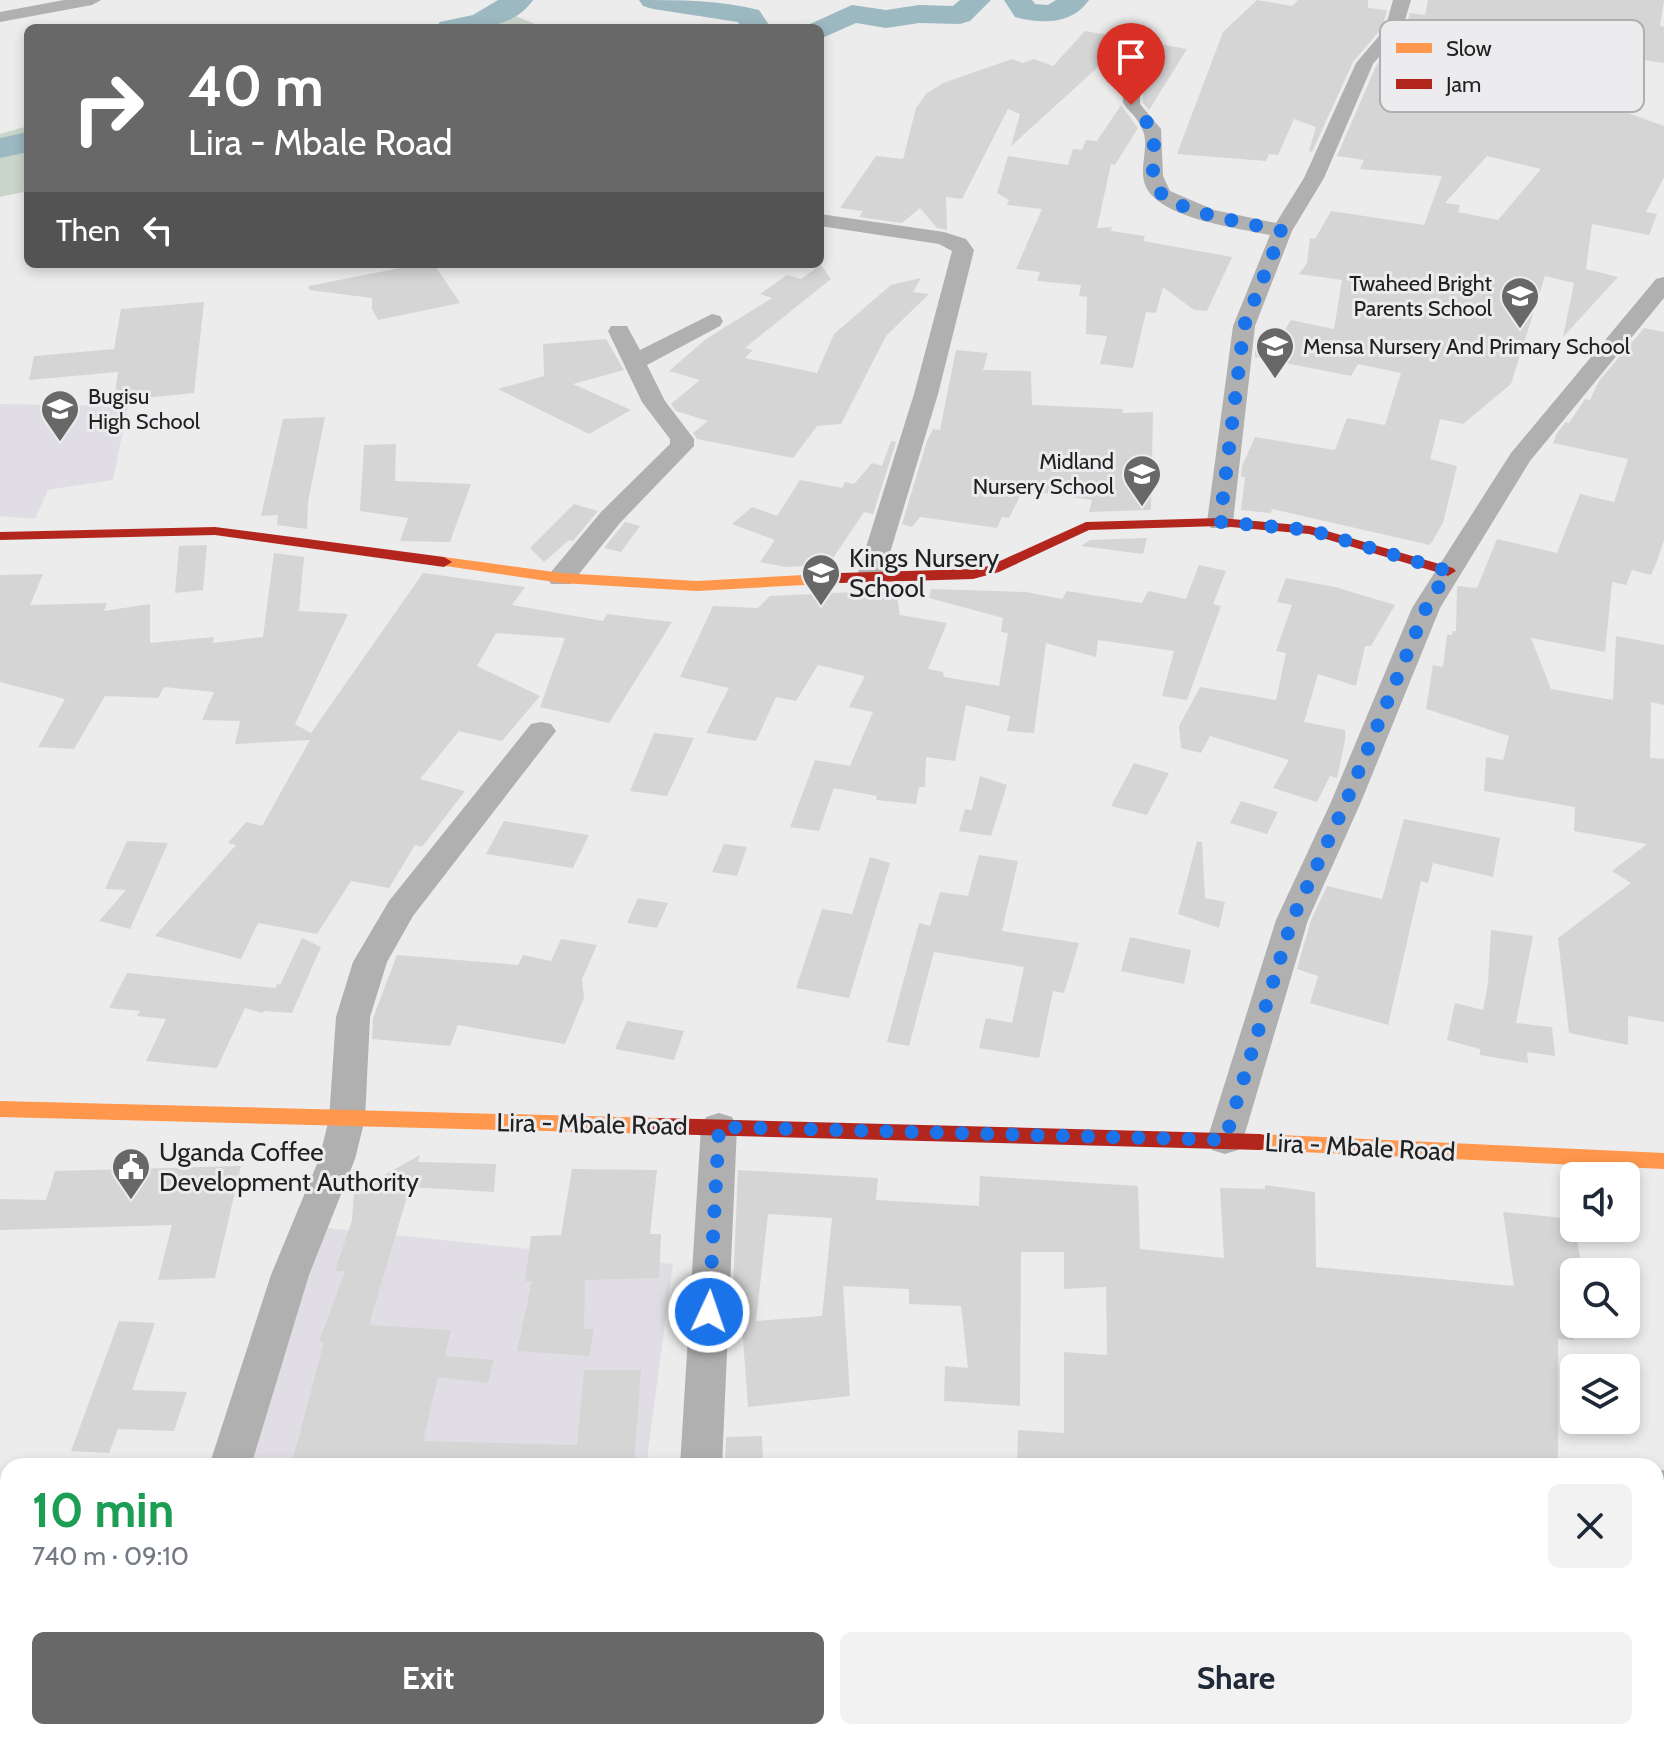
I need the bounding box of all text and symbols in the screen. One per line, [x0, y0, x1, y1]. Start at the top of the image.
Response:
legend [1380, 20, 1644, 112]
pin [1097, 23, 1165, 105]
icon: arrive [1109, 35, 1153, 79]
text: Slow [1446, 35, 1492, 62]
text: 40 m [188, 52, 324, 120]
icon: right [56, 56, 160, 160]
text: Jam [1445, 71, 1481, 98]
text: Lira - Mbale Road [188, 120, 453, 164]
icon: left [136, 208, 180, 252]
text: Then [56, 212, 120, 249]
place label: Twaheed Bright Parents School [1349, 270, 1493, 322]
school or university icon: Twaheed Bright Parents School [1499, 275, 1541, 330]
school or university icon: Mensa Nursery And Primary School [1254, 325, 1296, 380]
place label: Mensa Nursery And Primary School [1303, 333, 1631, 360]
place label: Bugisu High School [88, 383, 201, 435]
school or university icon: Bugisu High School [39, 388, 81, 443]
place label: Midland Nursery School [973, 448, 1115, 500]
school or university icon: Midland Nursery School [1121, 453, 1163, 508]
place label: Kings Nursery School [849, 542, 999, 604]
school or university icon: Kings Nursery School [800, 552, 842, 607]
street label: Lira - Mbale Road [496, 1106, 688, 1142]
street label: Lira - Mbale Road [1264, 1126, 1456, 1168]
place label: Uganda Coffee Development Authority [159, 1136, 419, 1198]
public building icon: Uganda Coffee Development Authority [110, 1146, 152, 1201]
map controls [1560, 1162, 1640, 1434]
button: sound [1560, 1162, 1640, 1242]
button: search [1560, 1258, 1640, 1338]
position arrow [667, 1270, 751, 1354]
button: layers [1560, 1354, 1640, 1434]
text: 10 min [32, 1481, 174, 1539]
button: close [1548, 1484, 1632, 1568]
text: 740 m · 09:10 [32, 1540, 189, 1572]
button: Exit [32, 1632, 824, 1724]
button: Share [840, 1632, 1632, 1724]

